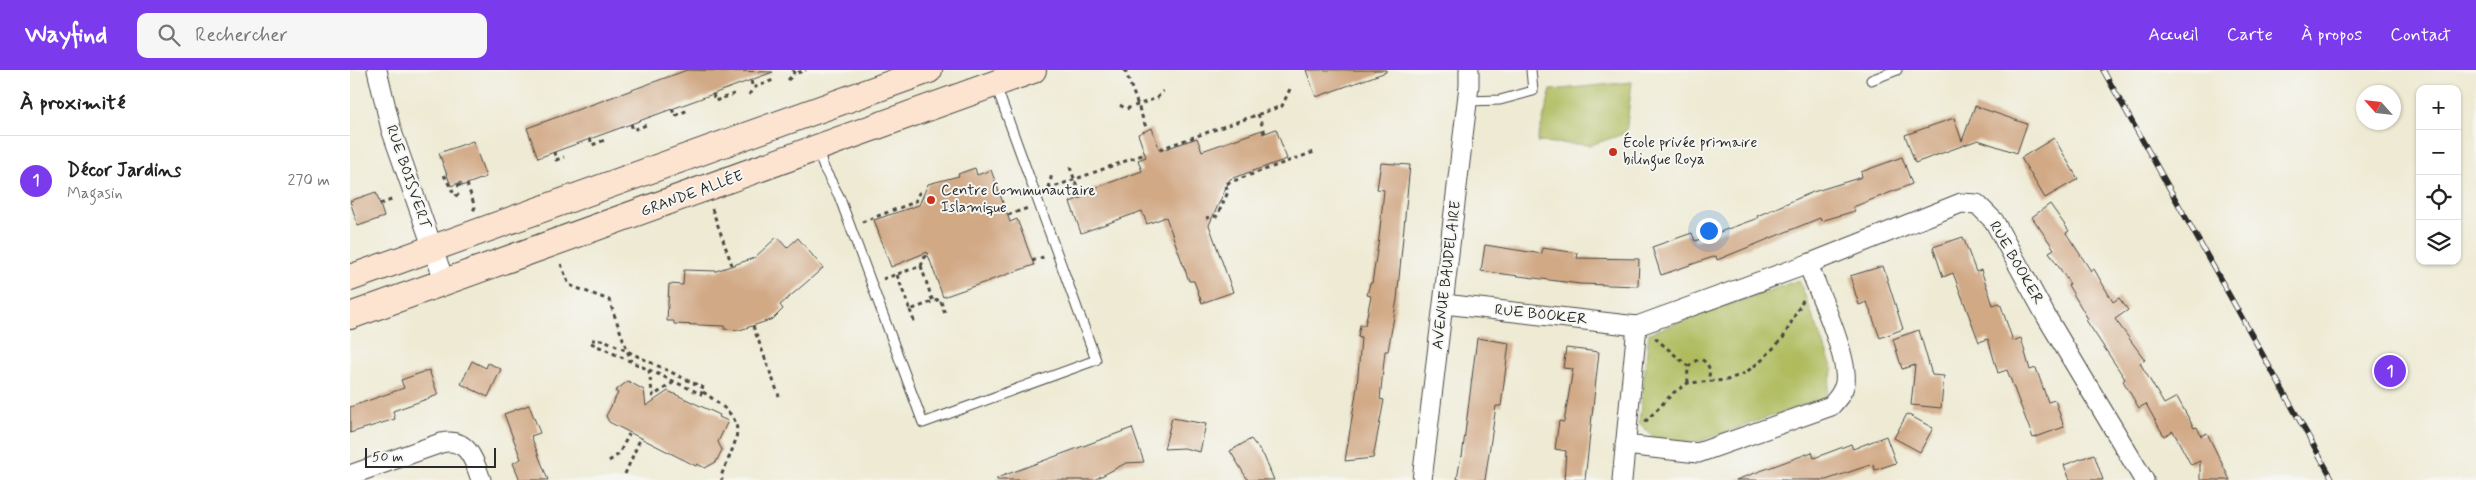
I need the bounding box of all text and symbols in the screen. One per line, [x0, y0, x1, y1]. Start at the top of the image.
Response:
search box [137, 13, 487, 58]
text: Wayfind [25, 20, 107, 51]
icon: search [155, 21, 183, 49]
text: Rechercher [195, 23, 288, 48]
text: Accueil [2148, 23, 2199, 47]
text: Carte [2227, 23, 2273, 47]
text: À propos [2301, 23, 2362, 47]
text: Contact [2390, 23, 2451, 47]
north arrow [2356, 85, 2401, 130]
map controls [2416, 85, 2461, 265]
button: + [2416, 85, 2461, 130]
text: À proximité [20, 89, 126, 117]
street label: RUE BOISVERT [381, 122, 435, 232]
button: − [2416, 130, 2461, 175]
place label: École privée primaire bilingue Roya [1623, 132, 1758, 171]
marker: École privée primaire bilingue Roya [1607, 146, 1619, 158]
text: Décor Jardins [67, 158, 181, 183]
street label: GRANDE ALLÉE [638, 165, 746, 222]
text: 1 [32, 170, 40, 191]
text: 270 m [287, 170, 330, 191]
button: locate [2416, 175, 2461, 220]
place label: Centre Communautaire Islamique [941, 181, 1096, 218]
text: Magasin [67, 183, 123, 204]
marker: Centre Communautaire Islamique [925, 194, 937, 206]
street label: AVENUE BAUDELAIRE [1428, 199, 1466, 350]
your location [1696, 218, 1722, 244]
street label: RUE BOOKER [1984, 218, 2048, 309]
button: layers [2416, 220, 2461, 265]
street label: RUE BOOKER [1494, 300, 1589, 330]
pin: 1 [2374, 352, 2406, 390]
scale bar [365, 445, 496, 468]
text: 50 m [372, 448, 403, 466]

